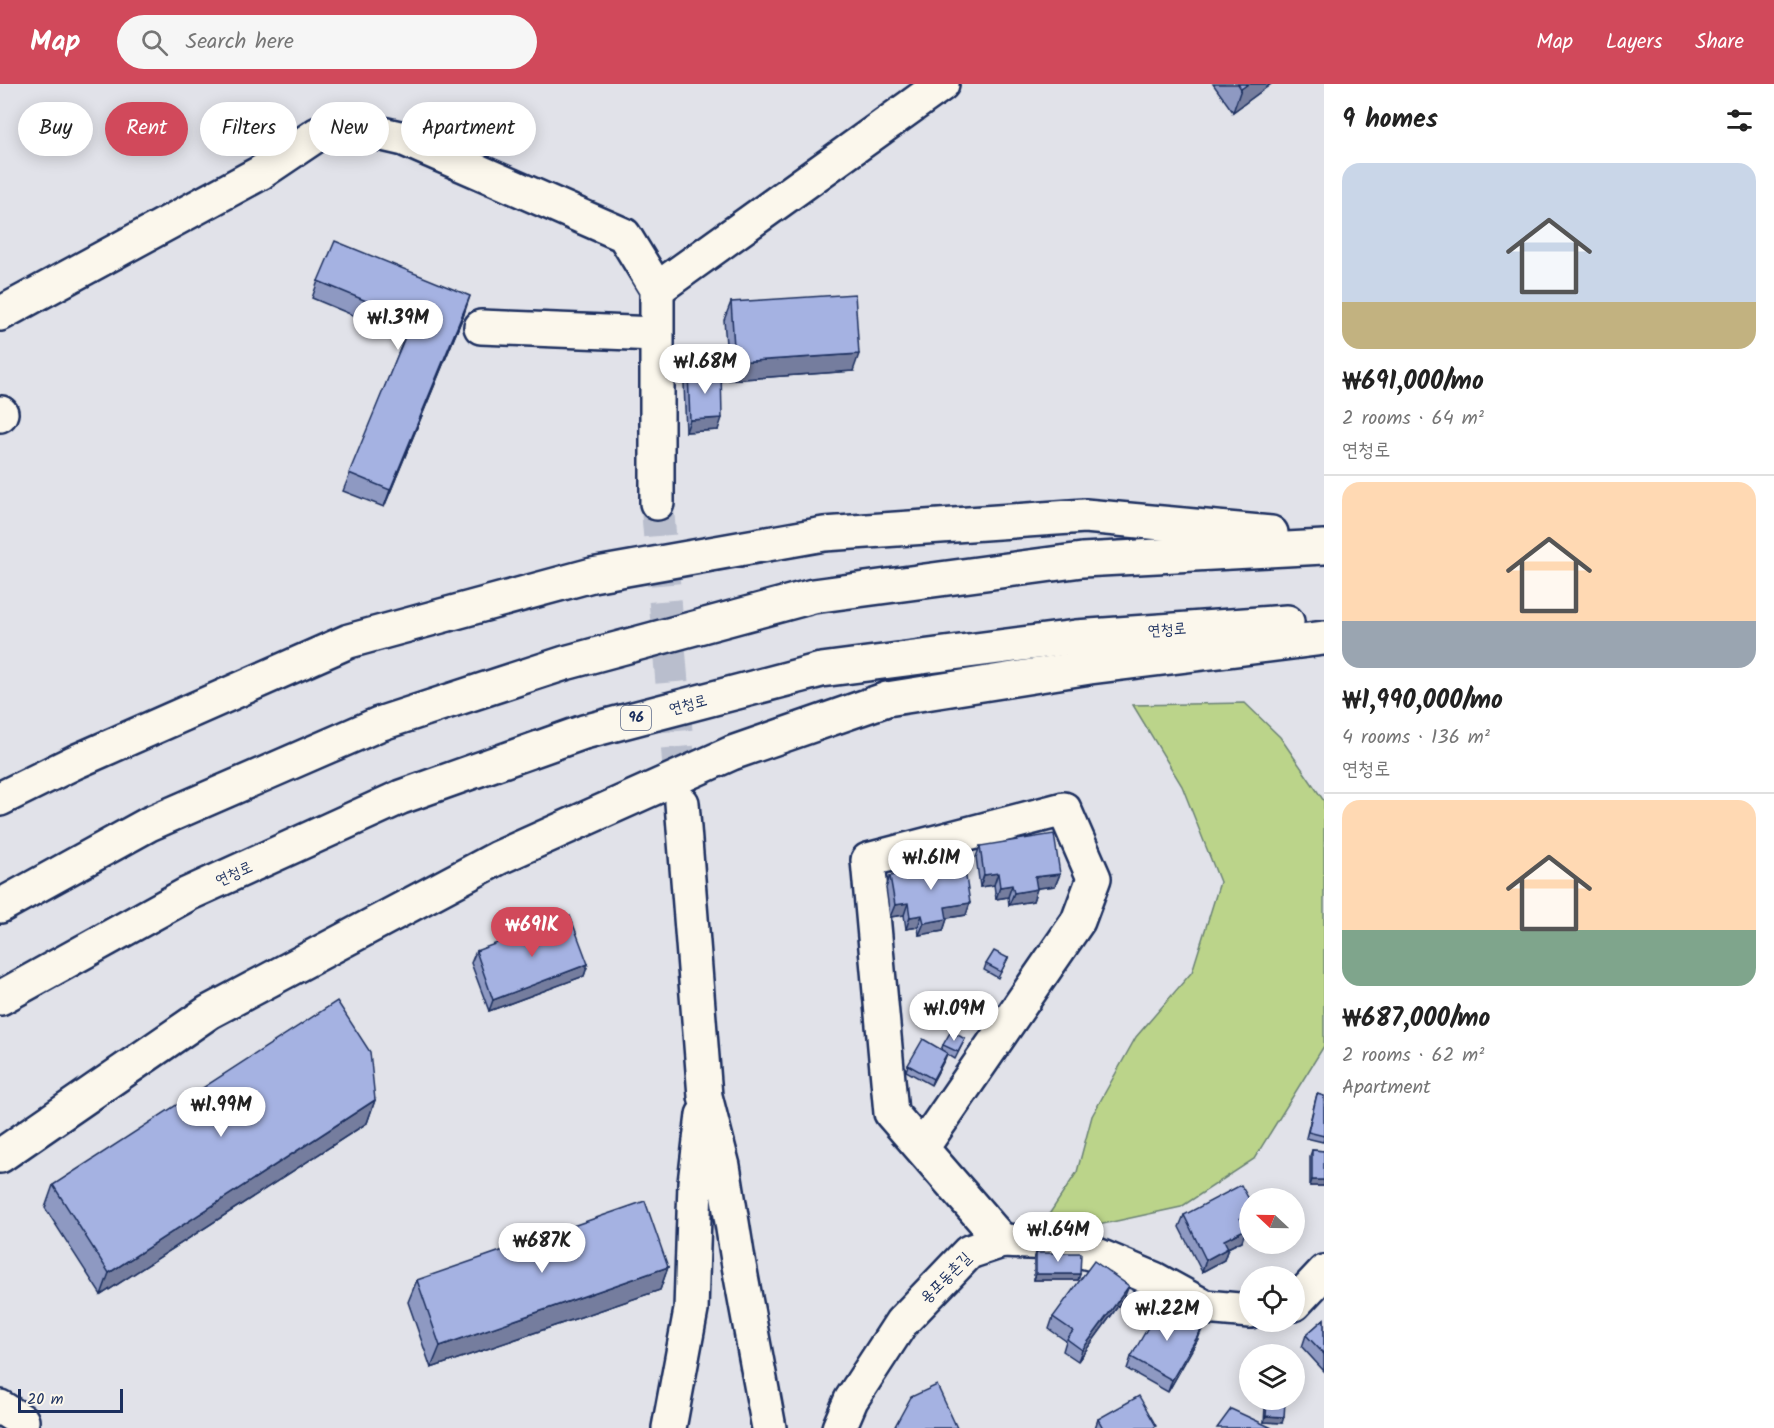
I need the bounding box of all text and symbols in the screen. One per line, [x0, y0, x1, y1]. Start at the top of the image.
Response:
search box [117, 15, 537, 69]
text: Map [30, 20, 81, 65]
text: Search here [186, 25, 294, 60]
icon: search [138, 26, 171, 59]
text: Map [1536, 26, 1573, 59]
text: Layers [1606, 26, 1662, 59]
text: Share [1695, 26, 1744, 59]
text: 9 homes [1342, 99, 1438, 141]
chip: Buy [18, 102, 93, 156]
chip: Rent [105, 102, 188, 156]
chip: Filters [200, 102, 297, 156]
chip: New [309, 102, 389, 156]
chip: Apartment [401, 102, 536, 156]
icon: filters [1723, 104, 1756, 137]
icon: home [1495, 202, 1603, 310]
pin: ₩1.39M [349, 300, 447, 351]
text: ₩1.39M [367, 303, 429, 335]
pin: ₩1.68M [656, 344, 754, 395]
text: ₩1.68M [673, 347, 737, 379]
text: ₩691,000/mo [1342, 361, 1484, 403]
text: 2 rooms · 64 m² [1342, 403, 1484, 435]
text: 연청로 [1342, 435, 1390, 467]
icon: home [1495, 521, 1603, 629]
street label: 연청로 [1147, 616, 1187, 644]
text: ₩1,990,000/mo [1342, 680, 1503, 722]
street label: 연청로 [666, 688, 710, 722]
road number: 96 [621, 706, 651, 730]
text: 4 rooms · 136 m² [1342, 722, 1490, 754]
text: 연청로 [1342, 754, 1390, 786]
icon: home [1495, 839, 1603, 947]
pin: ₩1.61M [882, 840, 980, 891]
text: ₩1.61M [902, 843, 960, 875]
street label: 연청로 [211, 855, 257, 893]
pin: ₩691K [490, 907, 574, 958]
text: ₩691K [505, 910, 559, 942]
pin: ₩1.09M [905, 991, 1003, 1042]
text: ₩1.09M [923, 994, 985, 1026]
text: ₩687,000/mo [1342, 998, 1490, 1040]
text: 2 rooms · 62 m² [1342, 1040, 1484, 1072]
text: Apartment [1342, 1072, 1431, 1104]
pin: ₩1.99M [172, 1087, 270, 1138]
text: ₩1.99M [190, 1090, 252, 1122]
north arrow [1239, 1188, 1305, 1254]
map controls [1239, 1188, 1305, 1410]
pin: ₩1.64M [1009, 1212, 1107, 1263]
text: ₩1.64M [1027, 1215, 1089, 1247]
pin: ₩687K [500, 1223, 584, 1274]
text: ₩687K [512, 1226, 572, 1258]
street label: 용포동촌길 [914, 1246, 978, 1310]
button: locate [1239, 1266, 1305, 1332]
pin: ₩1.22M [1118, 1291, 1216, 1342]
text: ₩1.22M [1135, 1294, 1199, 1326]
button: layers [1239, 1344, 1305, 1410]
scale bar [18, 1386, 123, 1414]
text: 20 m [27, 1387, 63, 1412]

